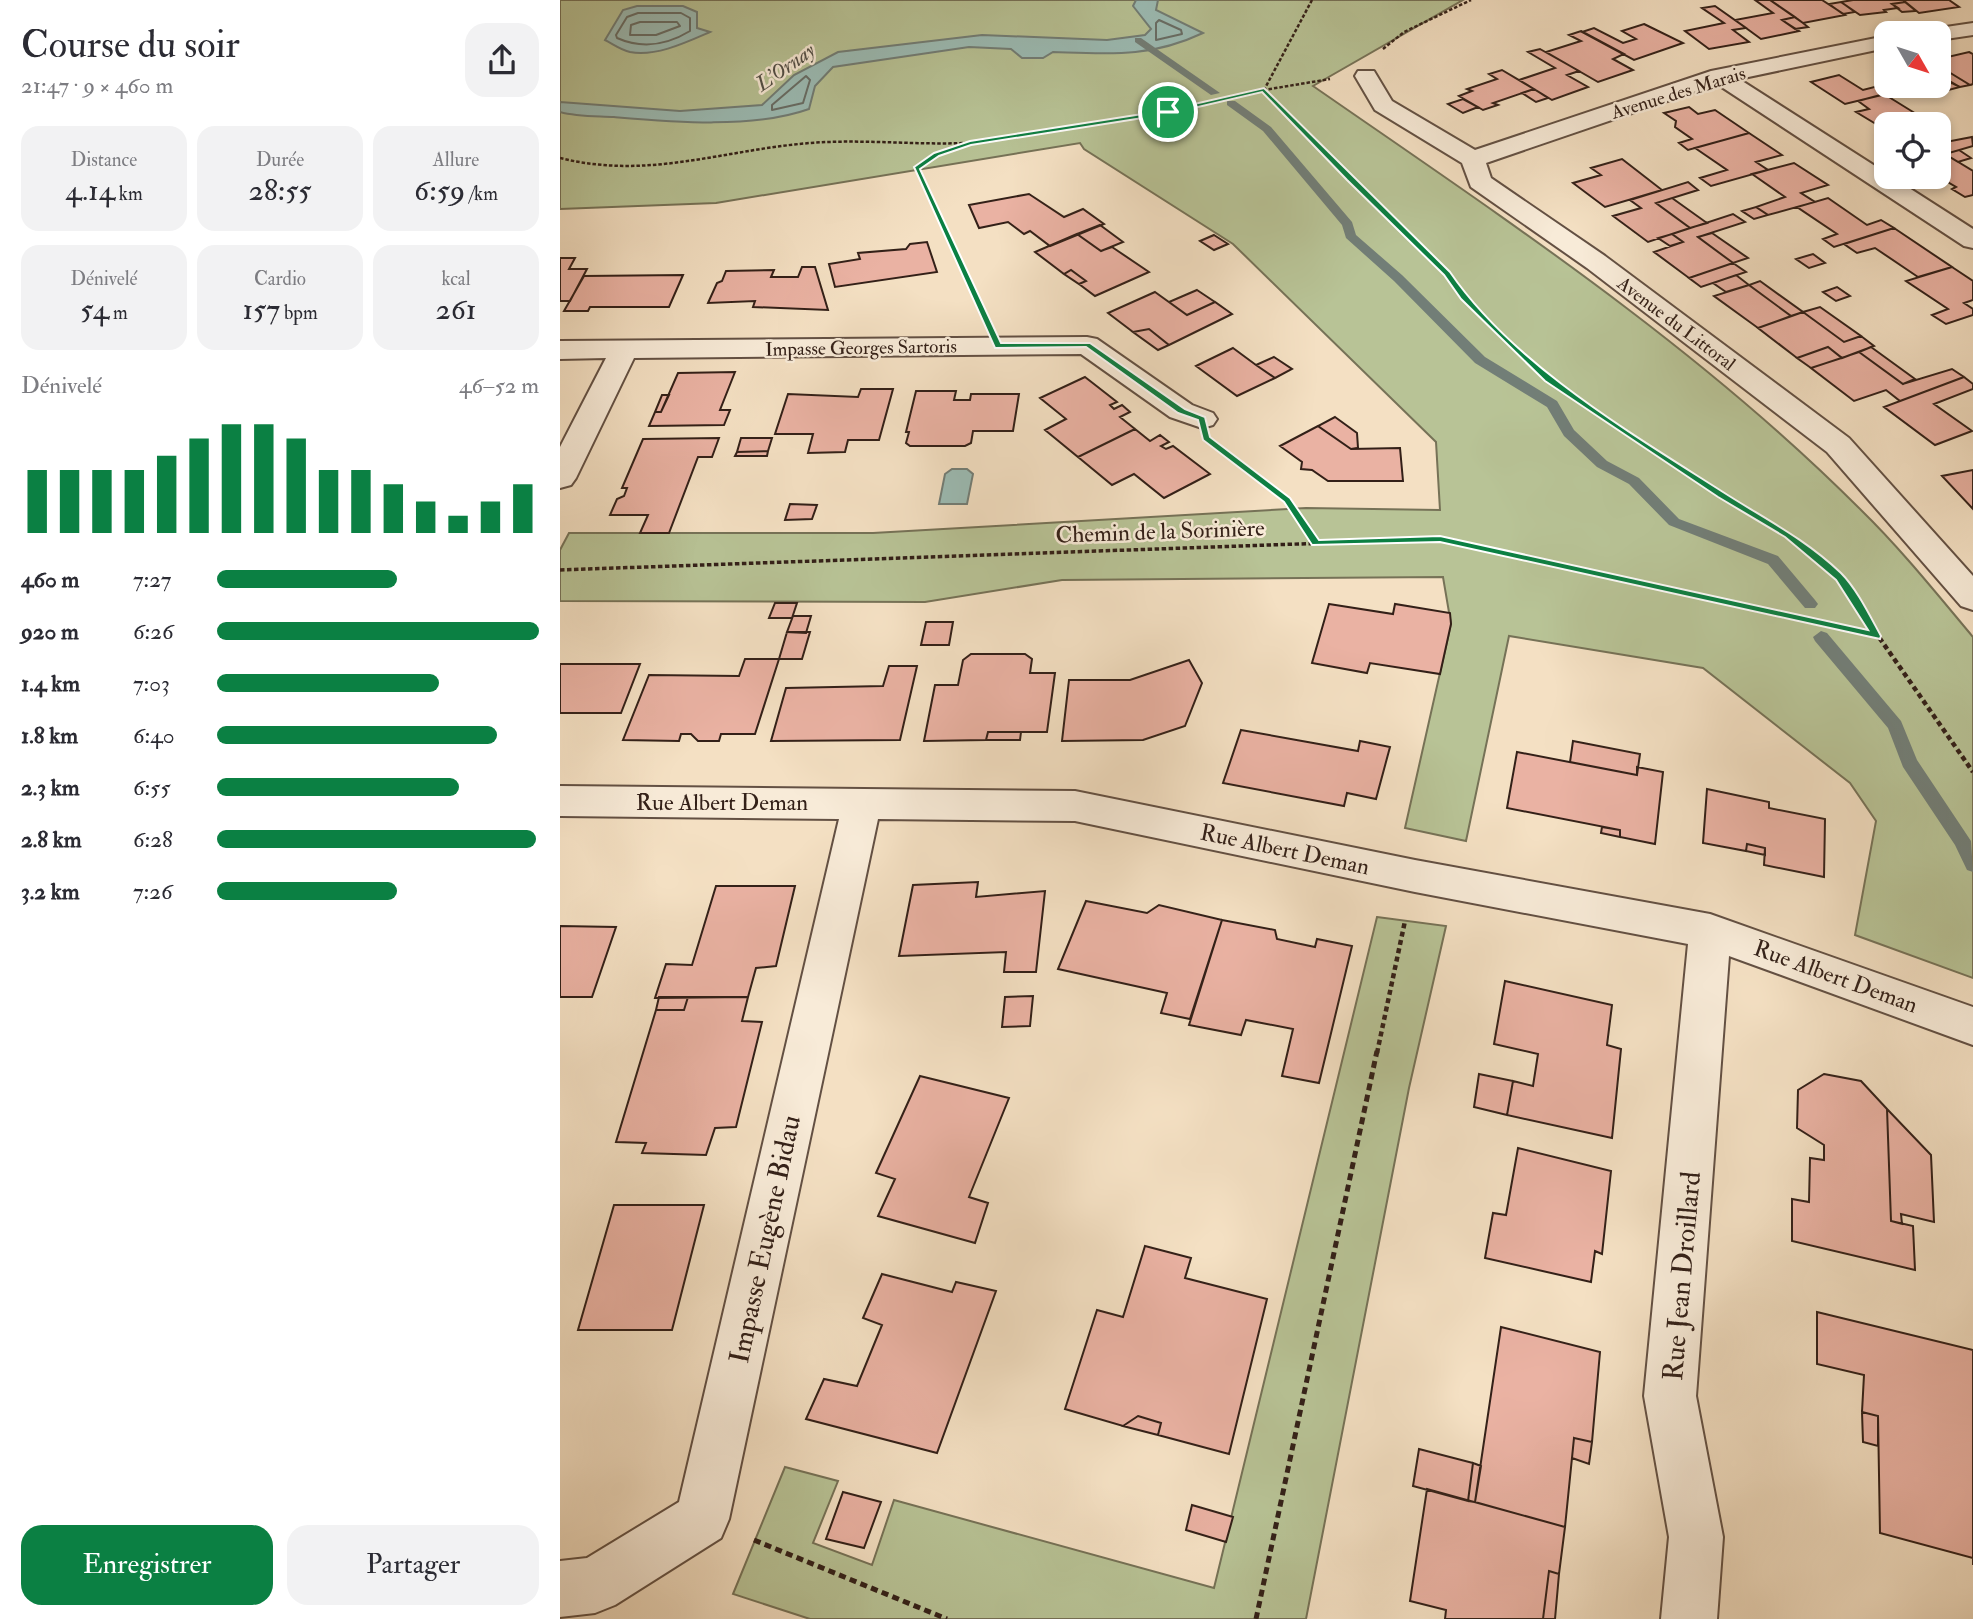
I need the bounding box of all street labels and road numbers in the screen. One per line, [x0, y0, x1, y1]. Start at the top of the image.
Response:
street label: Avenue des Marais [1607, 61, 1748, 125]
street label: Avenue du Littoral [1612, 271, 1740, 376]
street label: Impasse Georges Sartoris [765, 334, 957, 363]
street label: Chemin de la Sorinière [1055, 513, 1265, 550]
street label: Rue Albert Deman [636, 788, 808, 817]
street label: Rue Albert Deman [1198, 817, 1372, 882]
street label: Rue Albert Deman [1750, 933, 1922, 1020]
street label: Impasse Eugène Bidau [722, 1112, 809, 1367]
street label: Rue Jean Droillard [1656, 1170, 1709, 1382]

